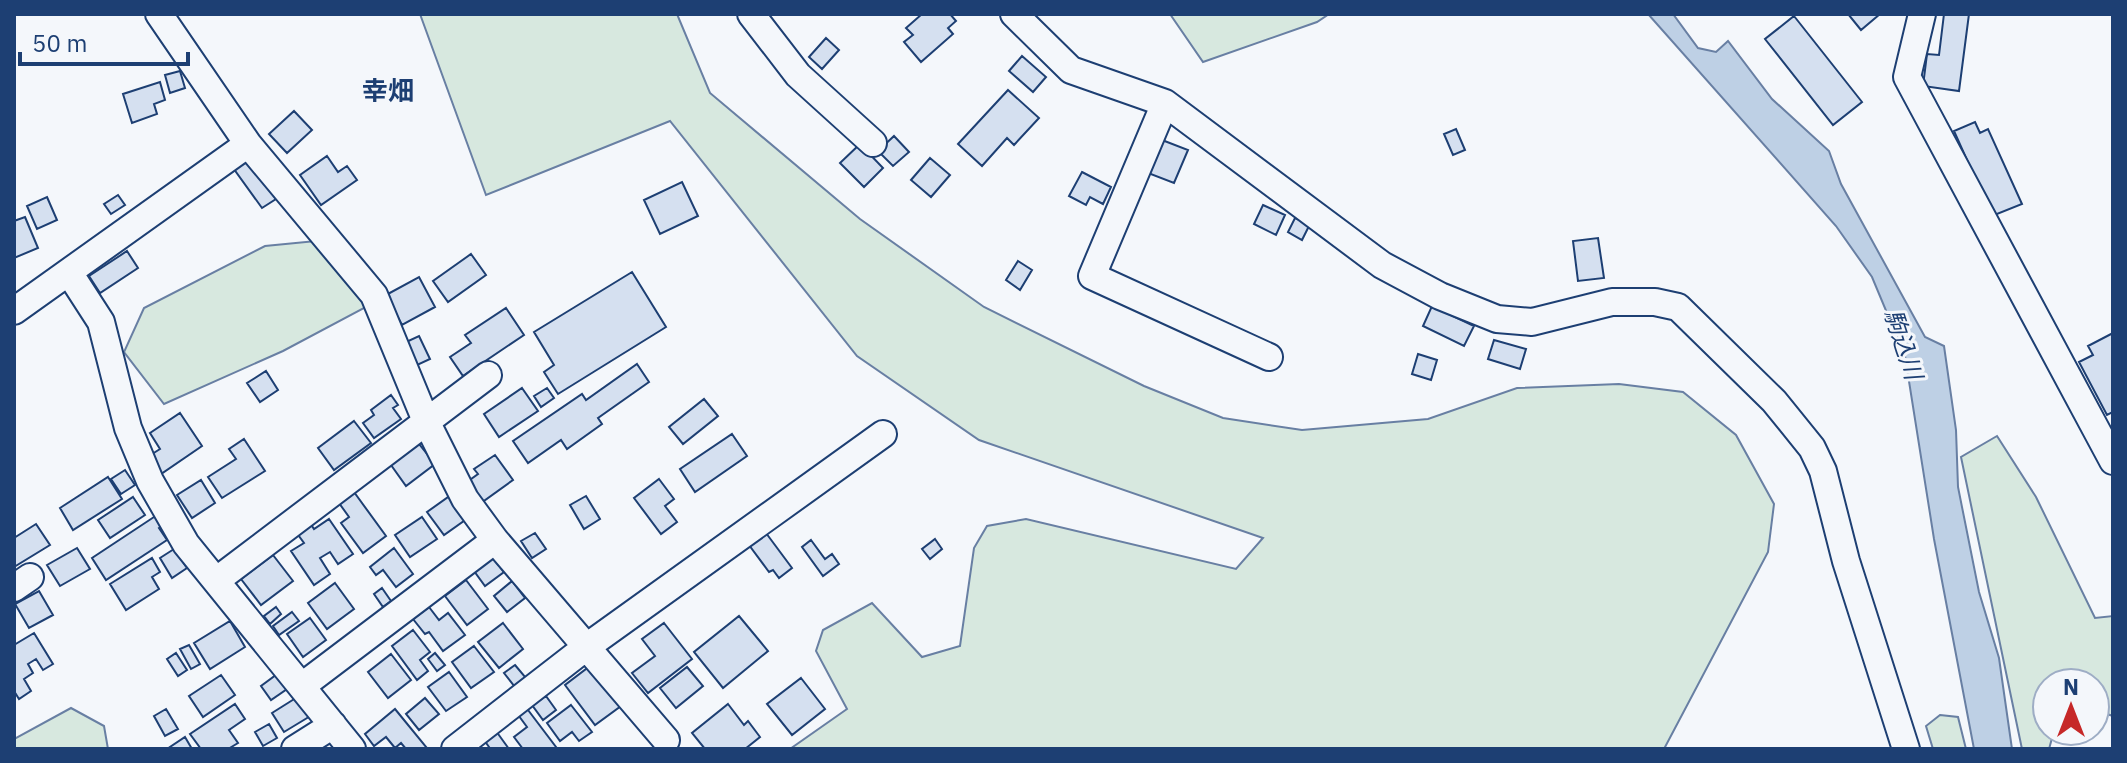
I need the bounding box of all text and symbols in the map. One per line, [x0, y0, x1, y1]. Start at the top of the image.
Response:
scale bar [20, 16, 188, 66]
text: 50 m [32, 27, 87, 59]
district label: 幸畑 [362, 73, 414, 107]
water label: 駒込川 [1878, 305, 1931, 386]
north arrow [2031, 667, 2111, 747]
text: N [2063, 672, 2079, 701]

